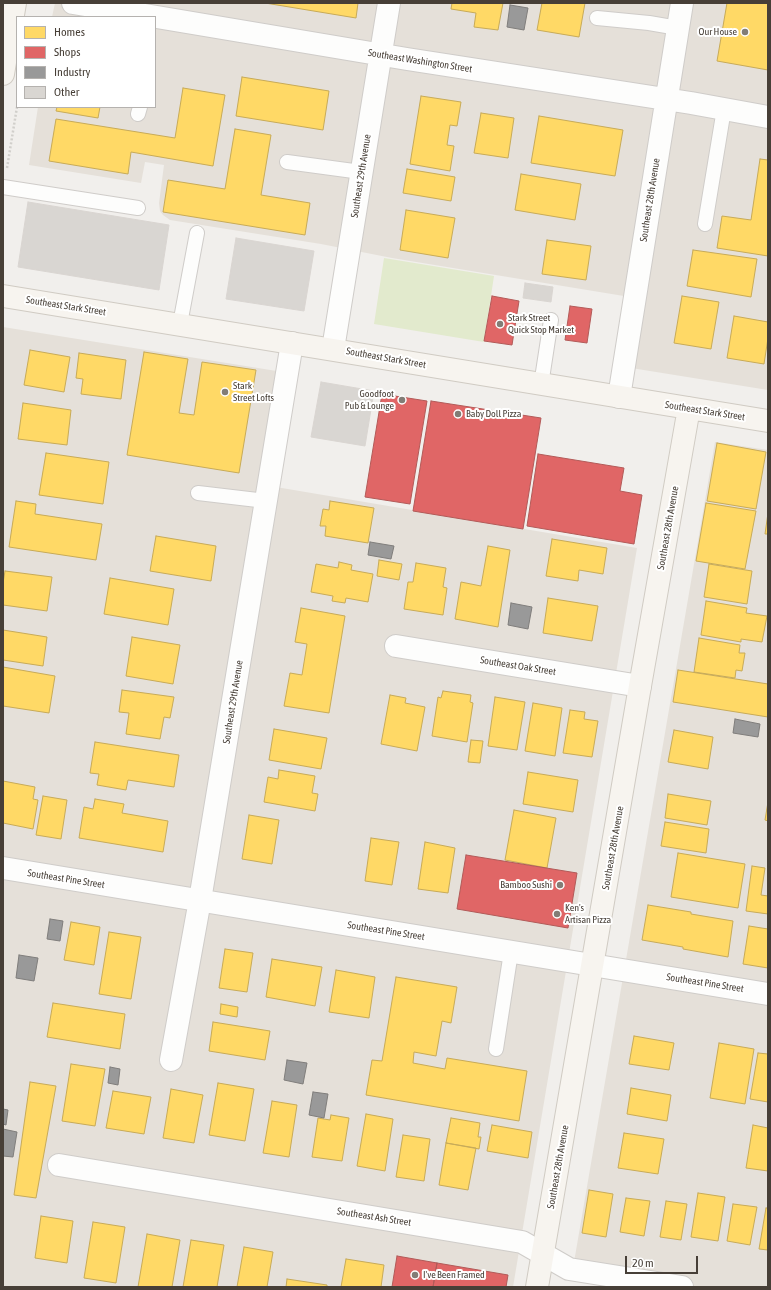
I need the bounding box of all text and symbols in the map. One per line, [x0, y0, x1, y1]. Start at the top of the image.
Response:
legend [16, 16, 156, 108]
text: Homes [54, 25, 85, 39]
place label: Our House [699, 26, 737, 38]
marker: Our House [740, 27, 750, 37]
text: Shops [54, 45, 80, 59]
street label: Southeast Washington Street [367, 47, 473, 75]
text: Industry [54, 65, 91, 79]
text: Other [54, 85, 79, 99]
street label: Southeast 29th Avenue [348, 133, 374, 219]
street label: Southeast 28th Avenue [637, 157, 663, 243]
street label: Southeast Stark Street [25, 294, 107, 318]
place label: Stark Street Quick Stop Market [508, 312, 574, 336]
marker: Stark Street Quick Stop Market [495, 319, 505, 329]
street label: Southeast Stark Street [345, 345, 427, 371]
place label: Stark Street Lofts [233, 380, 274, 404]
marker: Stark Street Lofts [220, 387, 230, 397]
place label: Goodfoot Pub & Lounge [345, 388, 394, 412]
marker: Goodfoot Pub & Lounge [397, 395, 407, 405]
street label: Southeast Stark Street [664, 399, 746, 423]
place label: Baby Doll Pizza [466, 408, 521, 420]
marker: Baby Doll Pizza [453, 409, 463, 419]
street label: Southeast 28th Avenue [655, 485, 681, 571]
street label: Southeast Oak Street [479, 654, 557, 678]
street label: Southeast 29th Avenue [220, 659, 246, 745]
street label: Southeast 28th Avenue [600, 805, 626, 891]
street label: Southeast Pine Street [26, 867, 106, 891]
place label: Bamboo Sushi [500, 879, 552, 891]
marker: Bamboo Sushi [555, 880, 565, 890]
place label: Ken's Artisan Pizza [565, 902, 611, 926]
marker: Ken's Artisan Pizza [552, 909, 562, 919]
street label: Southeast Pine Street [346, 919, 426, 943]
street label: Southeast Pine Street [665, 971, 745, 995]
street label: Southeast 28th Avenue [545, 1124, 571, 1210]
street label: Southeast Ash Street [336, 1205, 412, 1229]
scale bar [627, 1248, 700, 1274]
text: 20 m [632, 1256, 654, 1270]
place label: I've Been Framed [423, 1269, 485, 1281]
marker: I've Been Framed [410, 1270, 420, 1280]

